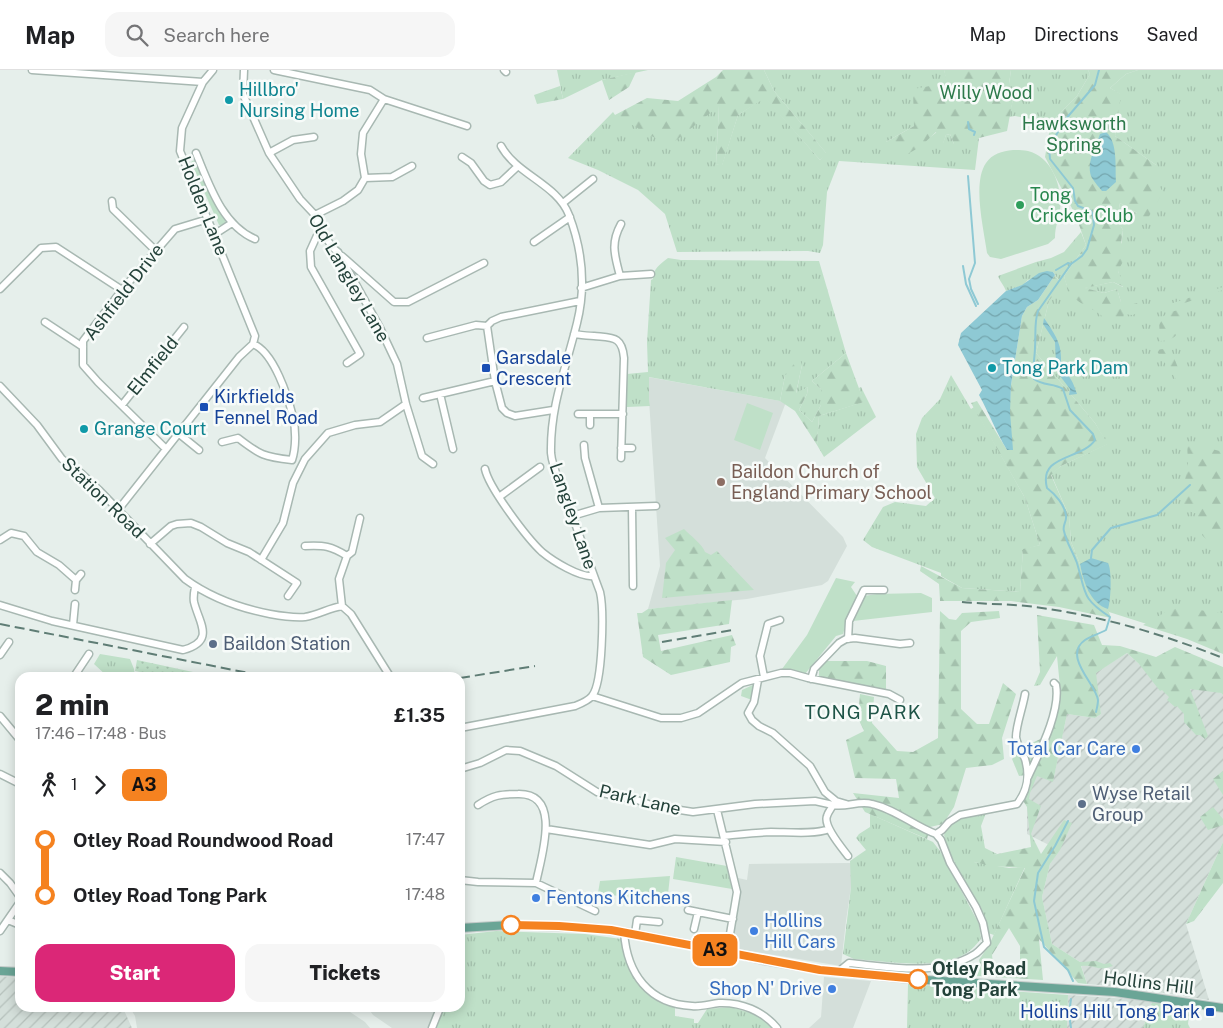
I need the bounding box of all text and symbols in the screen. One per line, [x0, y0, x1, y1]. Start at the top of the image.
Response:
search box [105, 12, 455, 57]
text: Map [25, 21, 75, 49]
icon: search [123, 21, 151, 49]
text: Search here [163, 24, 270, 46]
text: Map [969, 24, 1006, 45]
text: Directions [1034, 24, 1119, 45]
text: Saved [1147, 24, 1198, 45]
place label: Hillbro' Nursing Home [239, 79, 359, 121]
park label: Willy Wood [940, 82, 1032, 103]
marker: Hillbro' Nursing Home [223, 94, 235, 106]
park label: Hawksworth Spring [1022, 113, 1126, 155]
street label: Holden Lane [174, 153, 233, 259]
place label: Tong Cricket Club [1030, 184, 1133, 226]
marker: Tong Cricket Club [1014, 199, 1026, 211]
street label: Old Langley Lane [304, 210, 395, 346]
street label: Ashfield Drive [79, 239, 168, 344]
street label: Elmfield [123, 332, 182, 399]
place label: Garsdale Crescent [496, 347, 571, 389]
place label: Tong Park Dam [1002, 357, 1128, 378]
marker: Garsdale Crescent [480, 362, 492, 374]
marker: Tong Park Dam [986, 362, 998, 374]
place label: Kirkfields Fennel Road [214, 386, 318, 428]
marker: Kirkfields Fennel Road [198, 401, 210, 413]
place label: Grange Court [94, 418, 206, 439]
marker: Grange Court [78, 423, 90, 435]
street label: Station Road [57, 453, 149, 542]
street label: Langley Lane [545, 460, 602, 572]
place label: Baildon Church of England Primary School [731, 461, 932, 503]
marker: Baildon Church of England Primary School [715, 476, 727, 488]
place label: Baildon Station [223, 633, 351, 654]
marker: Baildon Station [207, 638, 219, 650]
text: 2 min [35, 688, 109, 721]
district label: TONG PARK [804, 701, 922, 723]
text: £1.35 [394, 704, 445, 726]
text: 17:46 – 17:48 · Bus [35, 724, 166, 743]
place label: Total Car Care [1007, 738, 1126, 759]
marker: Total Car Care [1130, 743, 1142, 755]
icon: walk [35, 771, 63, 799]
icon: forward [86, 771, 114, 799]
text: A3 [132, 774, 157, 795]
text: 1 [71, 775, 78, 794]
street label: Park Lane [597, 780, 683, 819]
place label: Wyse Retail Group [1092, 783, 1191, 825]
marker: Wyse Retail Group [1076, 798, 1088, 810]
text: Otley Road Roundwood Road [73, 829, 333, 851]
text: 17:47 [406, 830, 445, 849]
text: Otley Road Tong Park [73, 884, 267, 906]
text: 17:48 [405, 885, 445, 904]
place label: Fentons Kitchens [546, 887, 690, 908]
marker: Fentons Kitchens [530, 892, 542, 904]
place label: Hollins Hill Cars [764, 910, 836, 952]
unlabelled marker [501, 915, 521, 935]
marker: Hollins Hill Cars [748, 925, 760, 937]
line badge: A3 [692, 934, 738, 966]
text: A3 [703, 939, 728, 960]
button: Start [35, 944, 235, 1002]
button: Tickets [245, 944, 445, 1002]
place label: Otley Road Tong Park [932, 958, 1026, 1000]
street label: Hollins Hill [1102, 966, 1196, 999]
marker: Otley Road Tong Park [908, 969, 928, 989]
place label: Shop N' Drive [709, 978, 822, 999]
marker: Shop N' Drive [826, 983, 838, 995]
place label: Hollins Hill Tong Park [1020, 1001, 1200, 1022]
marker: Hollins Hill Tong Park [1204, 1006, 1216, 1018]

